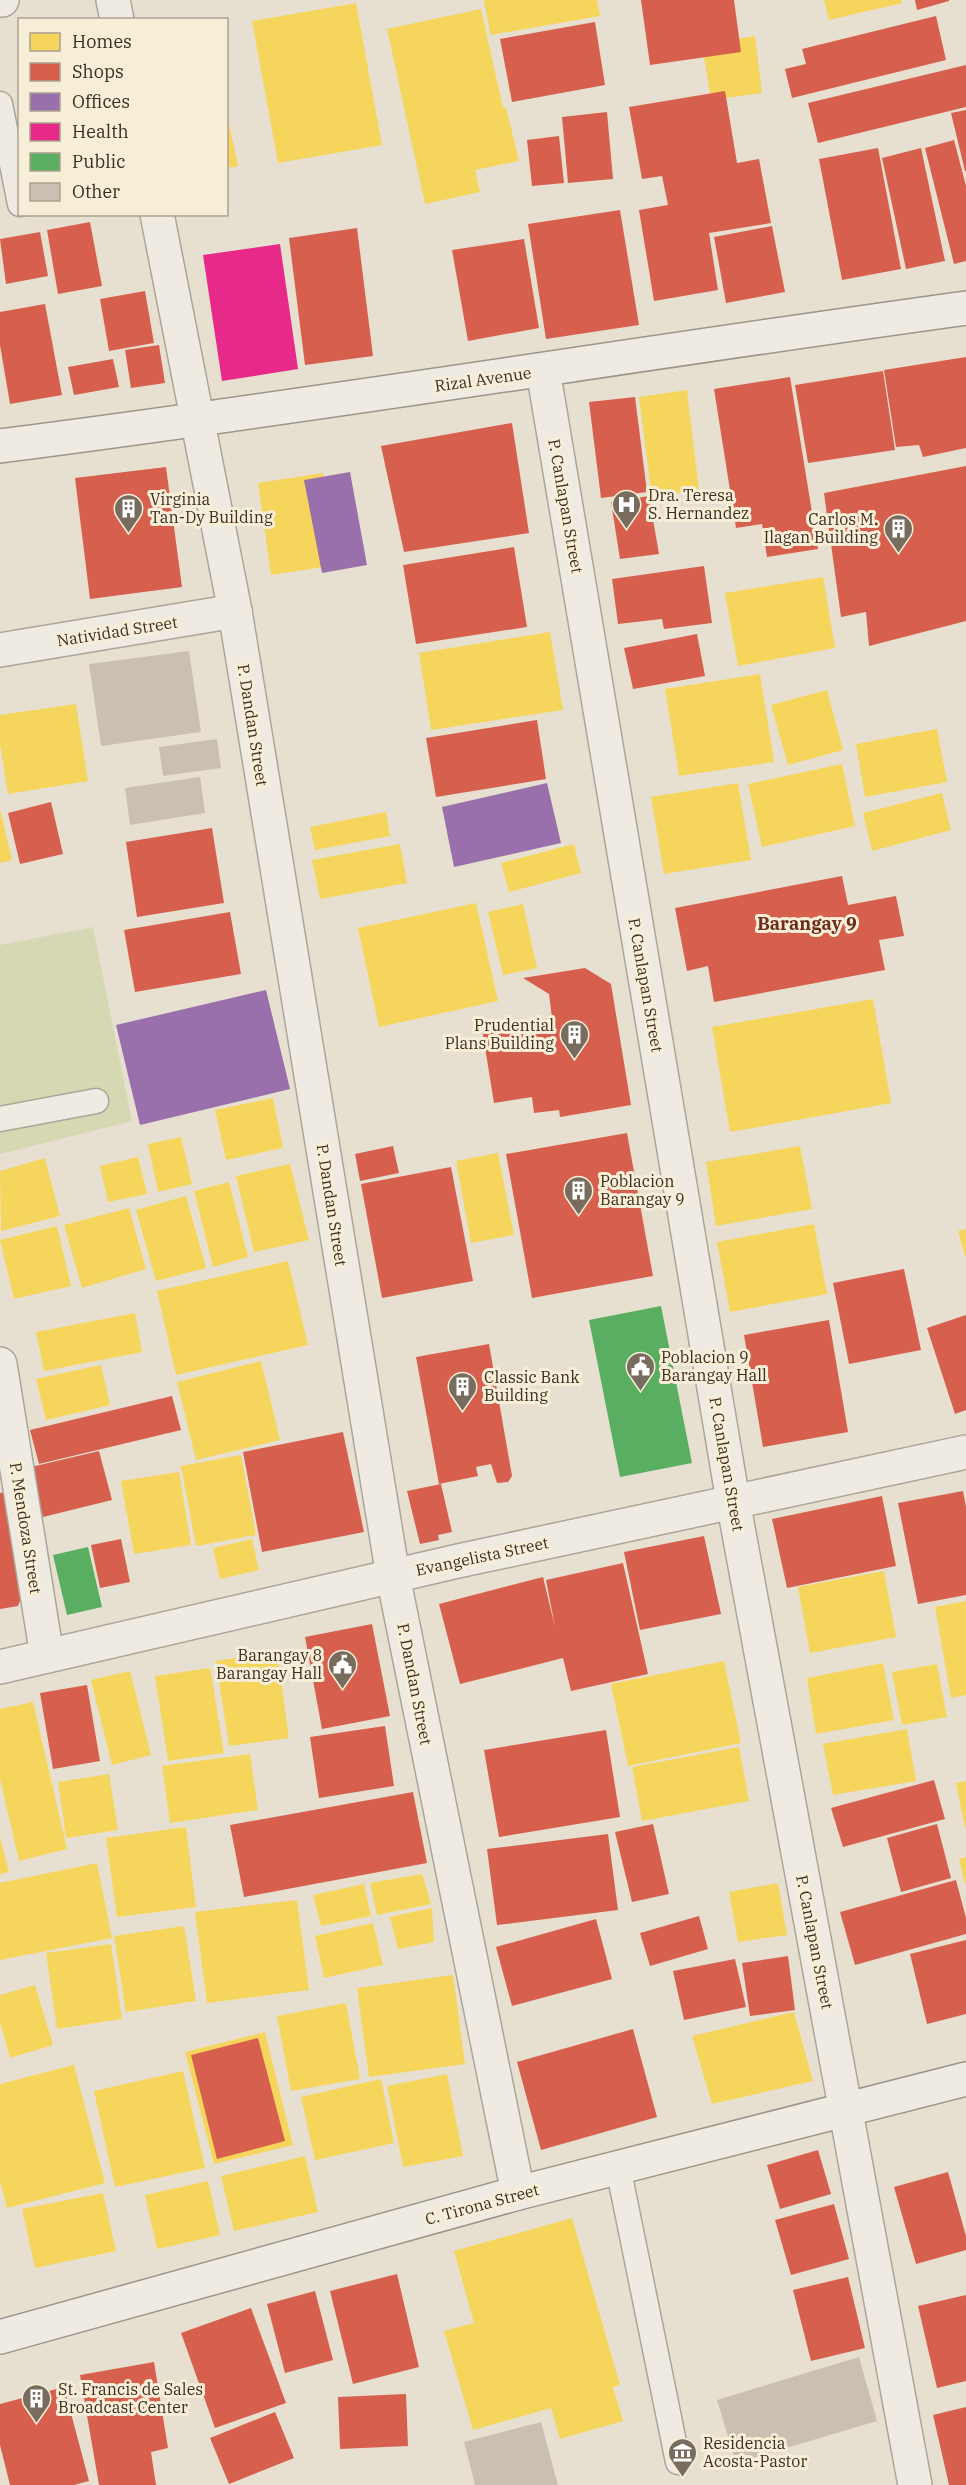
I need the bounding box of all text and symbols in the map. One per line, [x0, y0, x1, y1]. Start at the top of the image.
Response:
legend [18, 18, 228, 216]
text: Homes [72, 30, 132, 53]
text: Shops [72, 60, 124, 83]
text: Offices [72, 90, 130, 113]
text: Health [72, 120, 129, 143]
text: Public [72, 150, 126, 173]
text: Other [72, 180, 120, 203]
street label: Rizal Avenue [433, 362, 533, 396]
street label: P. Canlapan Street [544, 437, 588, 575]
place label: Dra. Teresa S. Hernandez [648, 485, 749, 523]
hospital icon: Dra. Teresa S. Hernandez [611, 488, 643, 530]
place label: Virginia Tan-Dy Building [150, 489, 273, 527]
building icon: Virginia Tan-Dy Building [113, 492, 145, 534]
place label: Carlos M. Ilagan Building [764, 509, 878, 547]
building icon: Carlos M. Ilagan Building [883, 512, 915, 554]
street label: Natividad Street [55, 612, 179, 650]
street label: P. Dandan Street [233, 662, 273, 788]
district label: Barangay 9 [757, 912, 857, 935]
street label: P. Canlapan Street [624, 916, 668, 1054]
place label: Prudential Plans Building [445, 1015, 554, 1053]
building icon: Prudential Plans Building [559, 1018, 591, 1060]
street label: P. Dandan Street [312, 1142, 352, 1268]
place label: Poblacion Barangay 9 [600, 1171, 685, 1209]
building icon: Poblacion Barangay 9 [563, 1174, 595, 1216]
place label: Poblacion 9 Barangay Hall [661, 1347, 767, 1385]
public building icon: Poblacion 9 Barangay Hall [624, 1350, 656, 1392]
place label: Classic Bank Building [484, 1367, 580, 1405]
building icon: Classic Bank Building [447, 1370, 479, 1412]
street label: P. Canlapan Street [705, 1395, 749, 1533]
street label: P. Mendoza Street [6, 1461, 46, 1595]
street label: Evangelista Street [414, 1532, 551, 1580]
street label: P. Dandan Street [393, 1621, 437, 1747]
place label: Barangay 8 Barangay Hall [216, 1645, 322, 1683]
public building icon: Barangay 8 Barangay Hall [327, 1648, 359, 1690]
street label: P. Canlapan Street [792, 1873, 838, 2011]
street label: C. Tirona Street [423, 2179, 541, 2229]
place label: St. Francis de Sales Broadcast Center [58, 2379, 203, 2417]
building icon: St. Francis de Sales Broadcast Center [21, 2382, 53, 2424]
place label: Residencia Acosta-Pastor [703, 2433, 807, 2471]
museum icon: Residencia Acosta-Pastor [666, 2436, 698, 2478]

